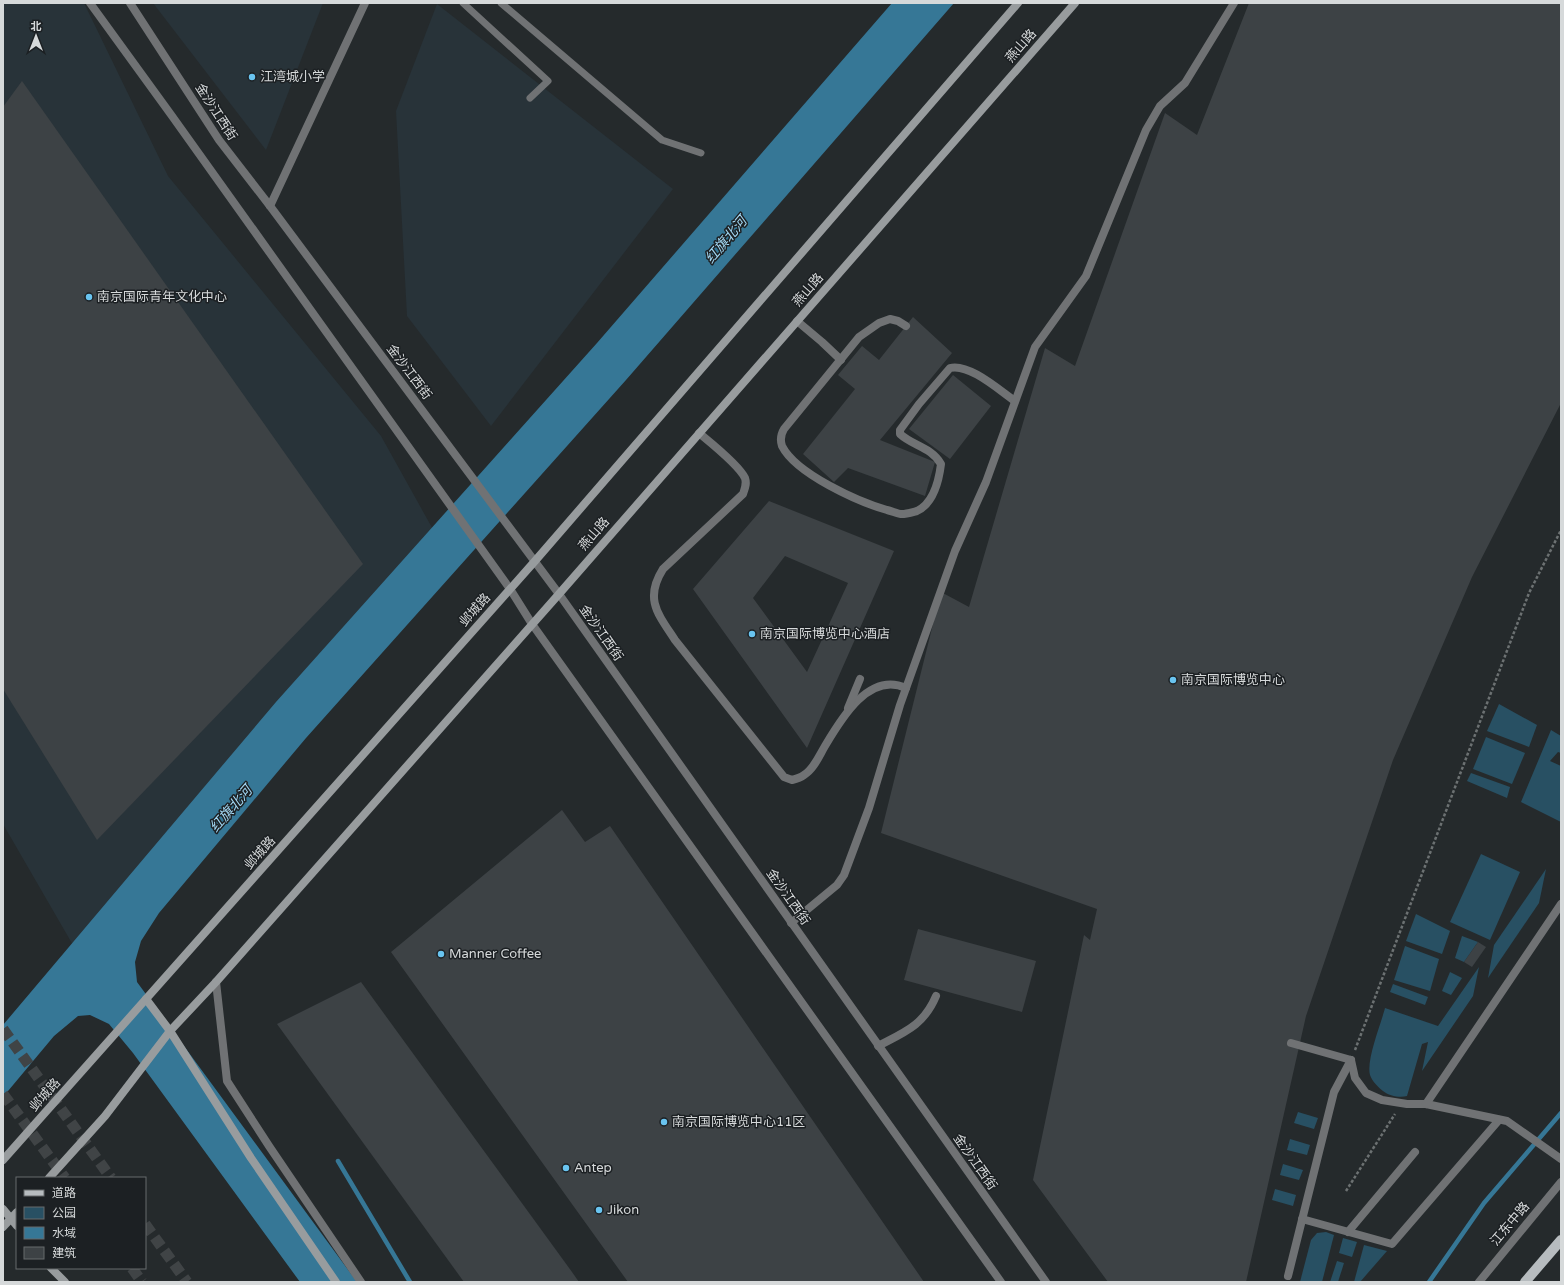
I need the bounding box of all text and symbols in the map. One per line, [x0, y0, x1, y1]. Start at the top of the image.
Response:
north arrow [16, 16, 56, 56]
text: 北 [31, 20, 42, 33]
street label: 燕山路 [1002, 26, 1040, 66]
place label: 江湾城小学 [260, 69, 325, 85]
marker: 江湾城小学 [247, 72, 257, 82]
street label: 金沙江西街 [192, 80, 240, 144]
water label: 红旗北河 [701, 211, 752, 267]
street label: 燕山路 [789, 270, 827, 310]
place label: 南京国际青年文化中心 [97, 289, 227, 305]
marker: 南京国际青年文化中心 [84, 292, 94, 302]
street label: 金沙江西街 [383, 341, 435, 403]
street label: 燕山路 [575, 514, 613, 554]
street label: 邺城路 [456, 590, 494, 630]
street label: 金沙江西街 [576, 602, 626, 664]
place label: 南京国际博览中心酒店 [760, 626, 890, 642]
marker: 南京国际博览中心酒店 [747, 629, 757, 639]
place label: 南京国际博览中心 [1181, 672, 1285, 688]
marker: 南京国际博览中心 [1168, 675, 1178, 685]
water label: 红旗北河 [206, 780, 258, 836]
street label: 邺城路 [241, 833, 279, 873]
street label: 金沙江西街 [763, 866, 813, 928]
place label: Manner Coffee [449, 946, 541, 962]
marker: Manner Coffee [436, 949, 446, 959]
street label: 邺城路 [26, 1075, 64, 1115]
place label: 南京国际博览中心11区 [672, 1114, 805, 1130]
marker: 南京国际博览中心11区 [659, 1117, 669, 1127]
street label: 金沙江西街 [950, 1131, 1000, 1193]
place label: Antep [574, 1160, 612, 1176]
marker: Antep [561, 1163, 571, 1173]
legend [16, 1177, 146, 1269]
text: 道路 [52, 1186, 76, 1200]
street label: 江东中路 [1487, 1199, 1533, 1249]
place label: Jikon [607, 1202, 639, 1218]
marker: Jikon [594, 1205, 604, 1215]
text: 公园 [52, 1206, 76, 1220]
text: 水域 [52, 1226, 76, 1240]
text: 建筑 [52, 1246, 76, 1260]

